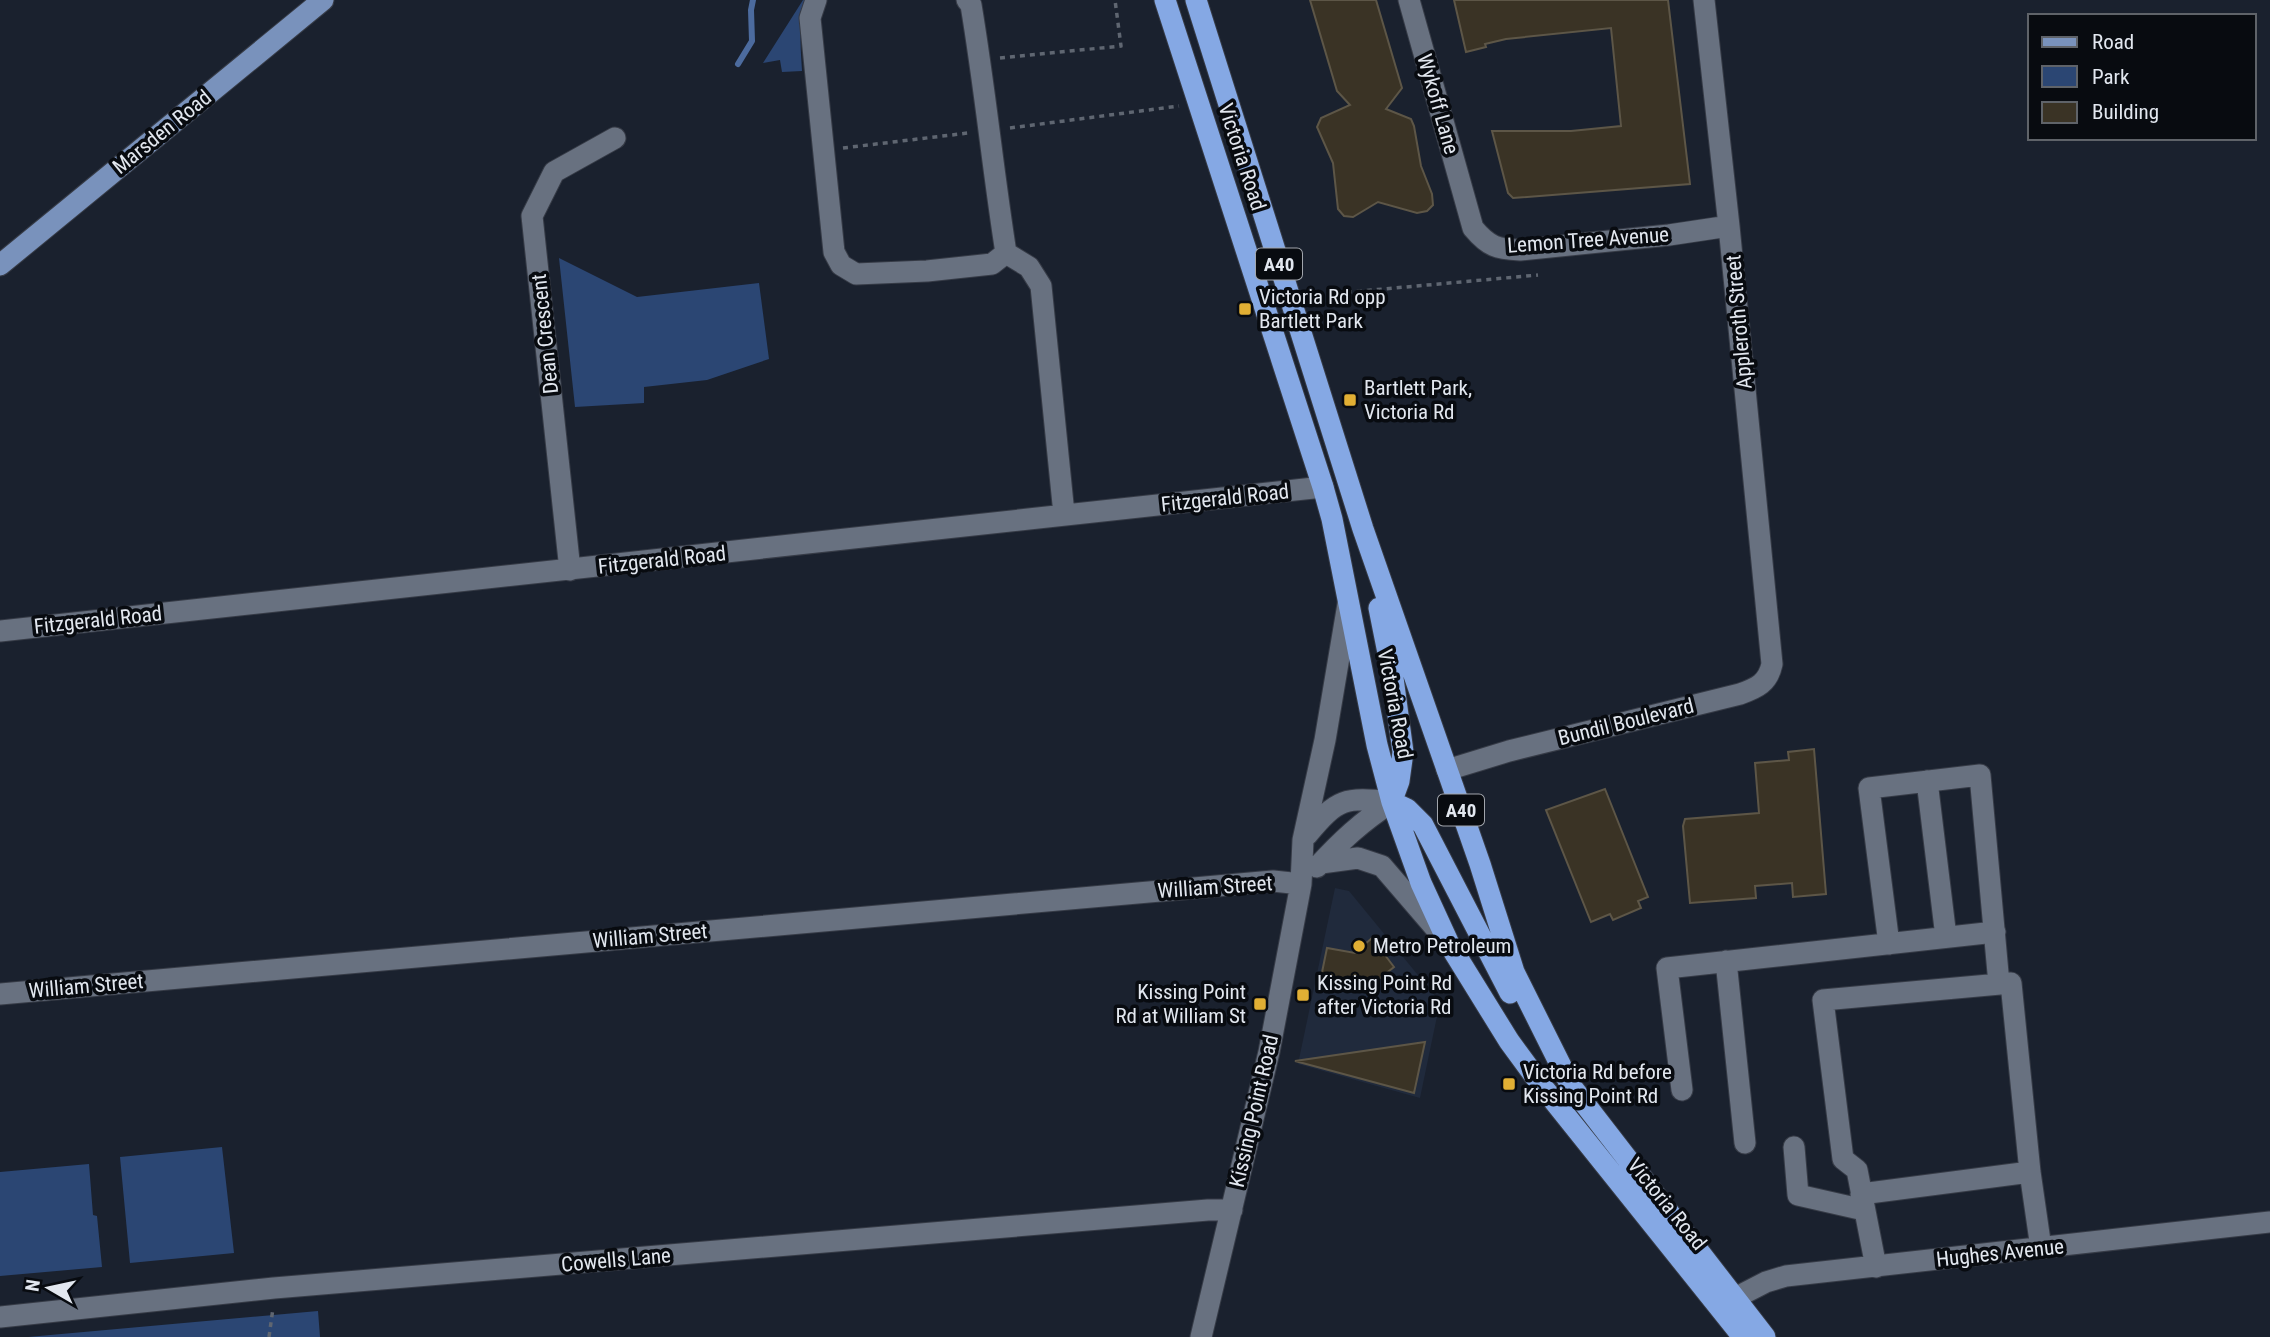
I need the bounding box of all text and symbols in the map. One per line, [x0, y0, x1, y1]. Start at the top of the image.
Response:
legend [2028, 14, 2256, 140]
text: Road [2092, 30, 2134, 54]
street label: Wykoff Lane [1412, 51, 1464, 157]
text: Park [2092, 65, 2130, 89]
street label: Marsden Road [108, 85, 216, 179]
street label: Victoria Road [1213, 100, 1271, 214]
text: Building [2092, 100, 2159, 124]
street label: Lemon Tree Avenue [1506, 222, 1670, 258]
road number: A40 [1256, 248, 1302, 280]
street label: Appleroth Street [1721, 254, 1757, 390]
street label: Dean Crescent [527, 273, 563, 395]
place label: Victoria Rd opp Bartlett Park [1259, 285, 1386, 333]
marker: Victoria Rd opp Bartlett Park [1237, 301, 1253, 317]
place label: Bartlett Park, Victoria Rd [1364, 376, 1472, 424]
marker: Bartlett Park, Victoria Rd [1342, 392, 1358, 408]
street label: Fitzgerald Road [1160, 479, 1290, 517]
street label: Fitzgerald Road [597, 541, 727, 579]
street label: Fitzgerald Road [33, 601, 163, 639]
street label: Victoria Road [1373, 647, 1417, 761]
street label: Bundil Boulevard [1556, 694, 1696, 750]
road number: A40 [1438, 794, 1484, 825]
street label: William Street [1157, 871, 1273, 903]
street label: William Street [592, 919, 708, 953]
place label: Metro Petroleum [1373, 934, 1511, 958]
marker: Metro Petroleum [1351, 938, 1367, 954]
street label: William Street [28, 969, 144, 1003]
place label: Kissing Point Rd after Victoria Rd [1317, 971, 1452, 1019]
place label: Kissing Point Rd at William St [1115, 980, 1246, 1028]
marker: Kissing Point Rd after Victoria Rd [1295, 987, 1311, 1003]
marker: Kissing Point Rd at William St [1252, 996, 1268, 1012]
street label: Kissing Point Road [1225, 1032, 1283, 1190]
place label: Victoria Rd before Kissing Point Rd [1523, 1060, 1672, 1108]
marker: Victoria Rd before Kissing Point Rd [1501, 1076, 1517, 1092]
street label: Victoria Road [1623, 1153, 1711, 1255]
street label: Hughes Avenue [1935, 1234, 2065, 1272]
street label: Cowells Lane [560, 1243, 672, 1277]
north arrow [14, 1253, 84, 1323]
text: N [20, 1278, 45, 1293]

